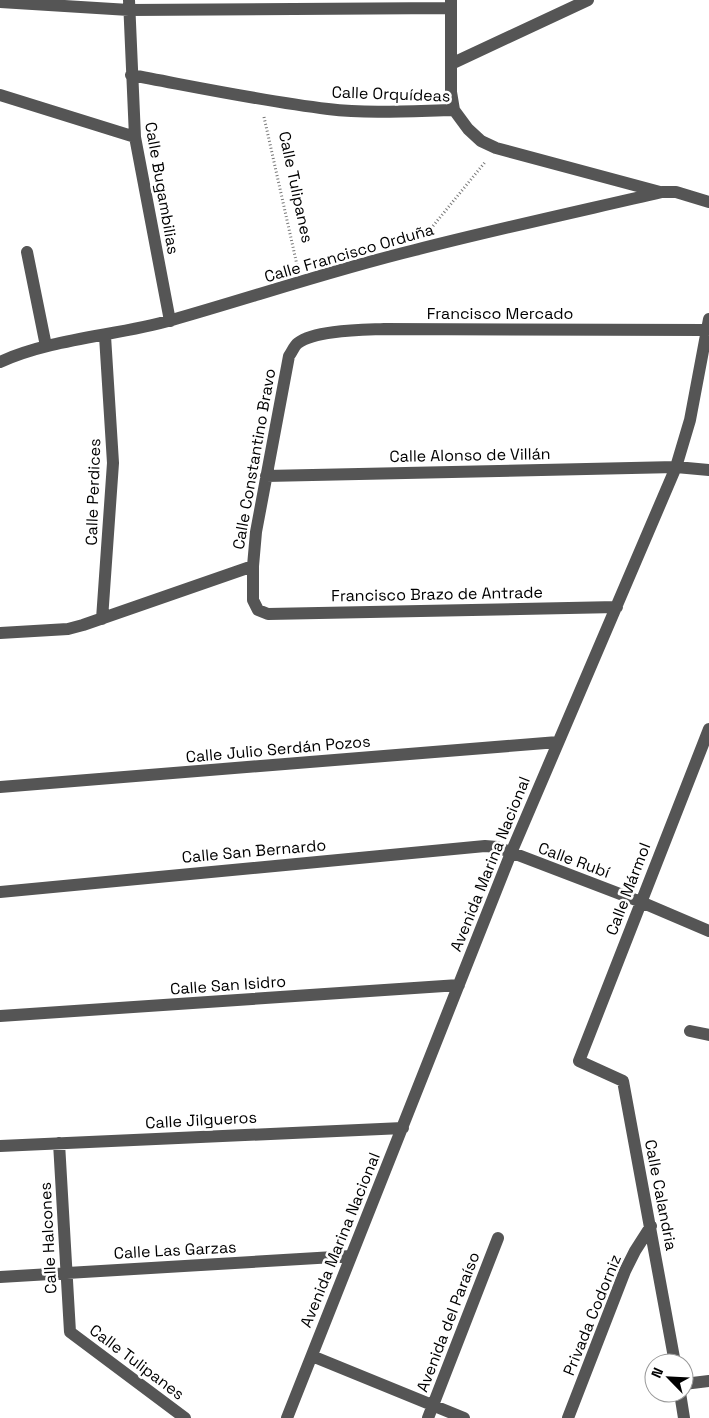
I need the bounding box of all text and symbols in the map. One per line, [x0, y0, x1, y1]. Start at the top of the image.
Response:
street label: Calle Orquídeas [331, 81, 451, 107]
street label: Calle Bugambilias [140, 120, 184, 256]
street label: Calle Tulipanes [274, 129, 318, 245]
street label: Calle Francisco Orduña [262, 219, 436, 287]
street label: Francisco Mercado [427, 303, 573, 324]
street label: Calle Constantino Bravo [228, 367, 280, 551]
street label: Calle Perdices [81, 438, 105, 546]
street label: Calle Alonso de Villán [389, 443, 551, 467]
street label: Francisco Brazo de Antrade [331, 582, 543, 606]
street label: Calle Julio Serdán Pozos [185, 730, 371, 768]
street label: Avenida Marina Nacional [445, 773, 535, 955]
street label: Calle San Bernardo [181, 834, 327, 868]
street label: Calle Rubí [535, 837, 613, 883]
street label: Calle Mármol [601, 840, 655, 938]
street label: Calle San Isidro [169, 970, 287, 1000]
street label: Calle Jilgueros [145, 1107, 257, 1133]
street label: Calle Calandria [640, 1138, 682, 1252]
street label: Avenida Marina Nacional [295, 1149, 385, 1331]
street label: Calle Halcones [35, 1182, 61, 1294]
street label: Calle Las Garzas [113, 1236, 237, 1264]
street label: Avenida del Paraíso [412, 1249, 484, 1395]
street label: Privada Codorniz [558, 1251, 626, 1379]
street label: Calle Tulipanes [85, 1319, 189, 1405]
north arrow [644, 1353, 694, 1403]
text: N [647, 1365, 667, 1381]

